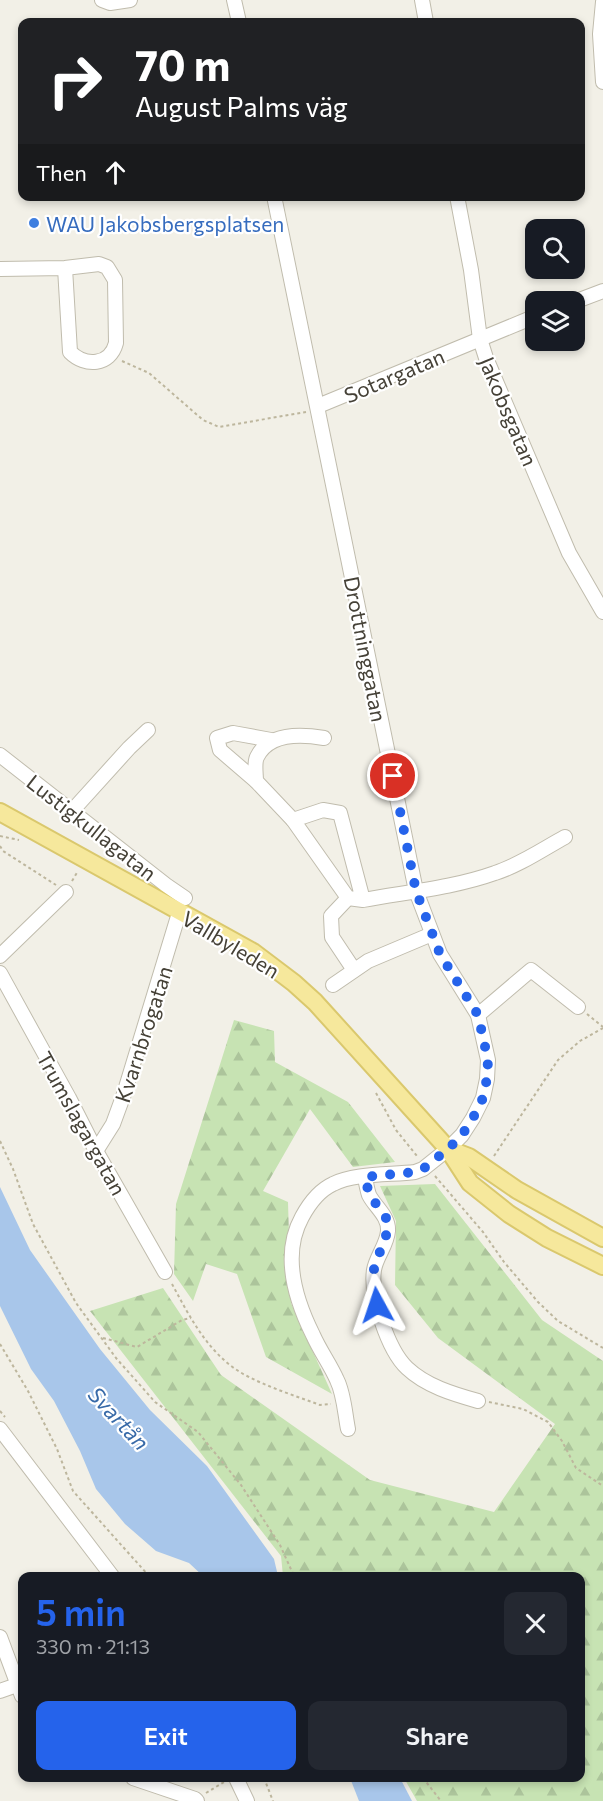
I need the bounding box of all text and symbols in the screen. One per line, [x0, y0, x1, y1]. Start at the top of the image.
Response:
text: 70 m [135, 38, 230, 90]
icon: right [36, 42, 114, 120]
text: August Palms väg [135, 90, 348, 123]
icon: ahead [99, 156, 132, 189]
text: Then [36, 159, 87, 186]
place label: WAU Jakobsbergsplatsen [46, 211, 284, 236]
marker: WAU Jakobsbergsplatsen [27, 216, 41, 230]
map controls [525, 219, 585, 351]
button: search [525, 219, 585, 279]
button: layers [525, 291, 585, 351]
street label: Sotargatan [340, 343, 448, 407]
street label: Jakobsgatan [475, 353, 543, 469]
street label: Drottninggatan [340, 574, 392, 724]
pin [367, 750, 418, 801]
icon: arrive [376, 759, 409, 792]
street label: Lustigkullagatan [22, 769, 162, 885]
street label: Vallbyleden [178, 905, 284, 983]
street label: Kvarnbrogatan [109, 963, 177, 1105]
street label: Trumslagargatan [32, 1047, 132, 1199]
position arrow [345, 1273, 409, 1337]
water label: Svartån [83, 1381, 155, 1455]
text: 5 min [36, 1589, 126, 1633]
button: close [504, 1592, 567, 1655]
text: 330 m · 21:13 [36, 1634, 150, 1658]
button: Exit [36, 1701, 296, 1770]
button: Share [308, 1701, 567, 1770]

